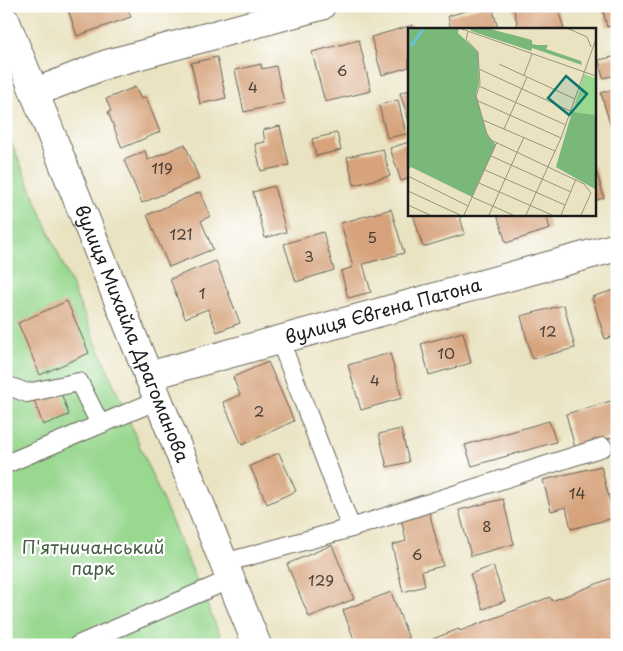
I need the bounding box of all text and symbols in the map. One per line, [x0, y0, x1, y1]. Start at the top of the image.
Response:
inset map [408, 28, 596, 215]
house number: 6 [337, 58, 347, 81]
house number: 4 [248, 75, 258, 98]
house number: 119 [151, 156, 173, 179]
street label: вулиця Михайла Драгоманова [69, 200, 197, 467]
house number: 121 [169, 222, 193, 245]
house number: 5 [367, 225, 377, 248]
house number: 3 [304, 244, 314, 267]
street label: вулиця Євгена Патона [282, 270, 485, 350]
house number: 1 [199, 281, 205, 304]
house number: 12 [539, 319, 557, 342]
house number: 10 [437, 341, 455, 364]
house number: 4 [370, 368, 380, 391]
house number: 2 [254, 399, 264, 422]
house number: 14 [569, 481, 585, 504]
house number: 8 [482, 514, 492, 537]
park label: П'ятничанський парк [22, 533, 164, 581]
house number: 6 [412, 542, 422, 565]
house number: 129 [308, 568, 334, 591]

